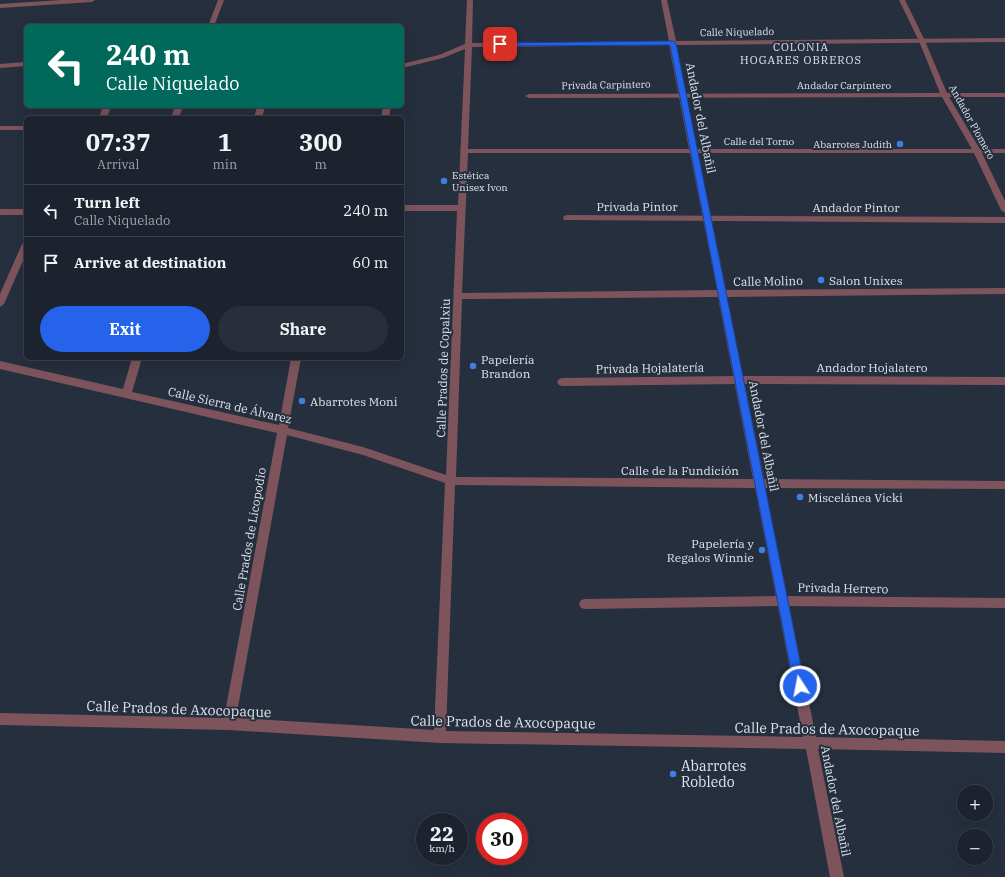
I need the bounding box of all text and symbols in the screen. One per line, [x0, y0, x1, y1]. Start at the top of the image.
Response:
street label: Calle Niquelado [700, 25, 775, 39]
pin [483, 27, 517, 61]
icon: arrive [489, 33, 511, 55]
text: 240 m [106, 36, 190, 73]
icon: left [40, 40, 92, 92]
district label: COLONIA HOGARES OBREROS [740, 40, 862, 67]
street label: Andador del Albañil [683, 61, 719, 175]
text: Calle Niquelado [106, 72, 240, 95]
street label: Privada Carpintero [561, 78, 651, 92]
street label: Andador Carpintero [797, 79, 891, 92]
street label: Andador Plomero [946, 82, 998, 162]
text: 07:37 [86, 126, 151, 158]
text: 1 [218, 126, 232, 158]
text: 300 [299, 126, 342, 158]
street label: Calle del Torno [724, 135, 795, 148]
place label: Abarrotes Judith [813, 138, 892, 151]
marker: Abarrotes Judith [895, 139, 905, 149]
text: Arrival [97, 156, 139, 173]
text: min [212, 156, 237, 173]
text: m [314, 156, 327, 173]
place label: Estética Unisex Ivon [452, 169, 508, 194]
marker: Estética Unisex Ivon [439, 176, 449, 186]
text: Turn left [74, 193, 140, 212]
street label: Privada Pintor [596, 199, 678, 214]
icon: left [40, 200, 62, 222]
street label: Andador Pintor [812, 200, 900, 215]
text: 240 m [343, 201, 388, 220]
text: Calle Niquelado [74, 212, 170, 229]
icon: arrive [40, 252, 62, 274]
text: Arrive at destination [74, 253, 226, 272]
text: 60 m [352, 253, 388, 272]
street label: Calle Molino [733, 273, 803, 289]
place label: Salon Unixes [829, 273, 903, 288]
marker: Salon Unixes [816, 275, 826, 285]
street label: Calle Prados de Copalxiu [433, 298, 453, 438]
button: Exit [40, 306, 210, 352]
button: Share [218, 306, 388, 352]
place label: Papelería Brandon [481, 352, 535, 381]
street label: Privada Hojalatería [596, 360, 705, 376]
street label: Andador Hojalatero [816, 360, 928, 375]
marker: Papelería Brandon [468, 361, 478, 371]
street label: Andador del Albañil [746, 379, 782, 493]
street label: Calle Sierra de Álvarez [167, 383, 293, 427]
place label: Abarrotes Moni [310, 394, 398, 409]
marker: Abarrotes Moni [297, 396, 307, 406]
street label: Calle de la Fundición [621, 463, 739, 478]
street label: Calle Prados de Licopodio [229, 466, 269, 612]
place label: Miscelánea Vicki [808, 490, 903, 505]
marker: Miscelánea Vicki [795, 492, 805, 502]
place label: Papelería y Regalos Winnie [667, 536, 755, 565]
marker: Papelería y Regalos Winnie [757, 545, 767, 555]
street label: Privada Herrero [797, 580, 889, 596]
position arrow [779, 665, 821, 707]
street label: Calle Prados de Axocopaque [86, 697, 272, 721]
street label: Calle Prados de Axocopaque [410, 711, 596, 733]
street label: Calle Prados de Axocopaque [734, 718, 920, 740]
street label: Andador del Albañil [818, 744, 854, 858]
place label: Abarrotes Robledo [681, 757, 747, 791]
marker: Abarrotes Robledo [668, 769, 678, 779]
map controls [957, 785, 993, 865]
button: + [957, 785, 993, 821]
speed limit sign: 30 [476, 813, 528, 865]
text: 22 [430, 820, 454, 847]
button: − [957, 829, 993, 865]
text: km/h [429, 842, 455, 855]

